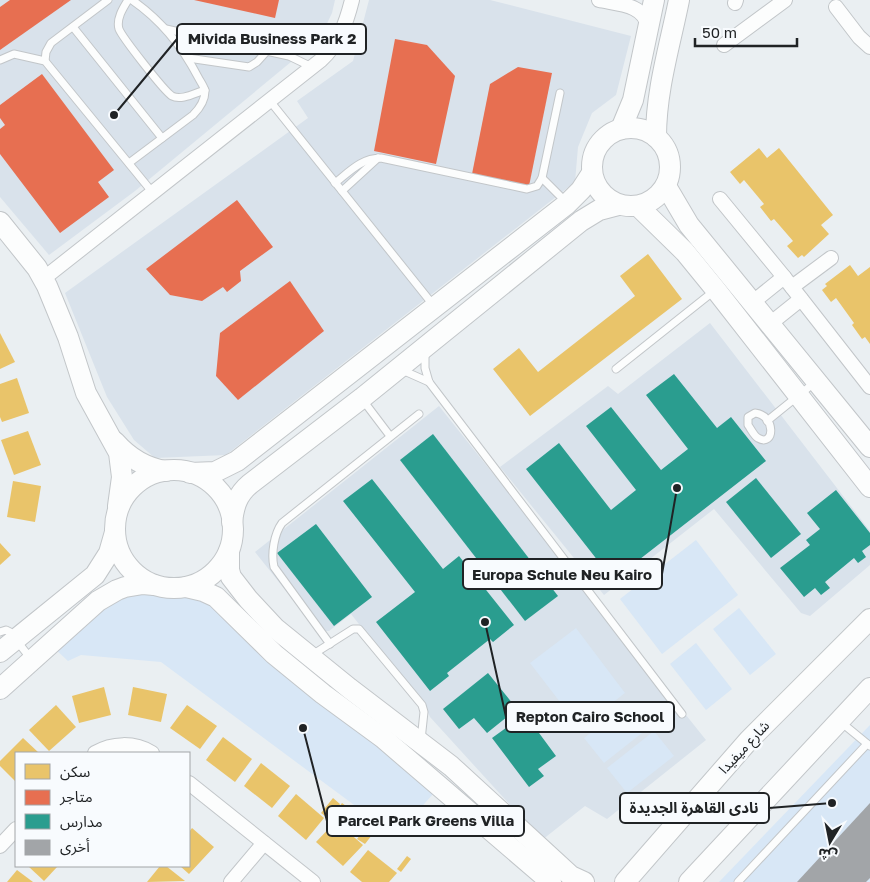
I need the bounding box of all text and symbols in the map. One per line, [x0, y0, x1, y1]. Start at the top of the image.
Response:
scale bar [695, 15, 798, 47]
text: 50 m [702, 23, 737, 41]
callout: Mivida Business Park 2 [177, 24, 366, 54]
text: Mivida Business Park 2 [188, 29, 356, 47]
callout: Europa Schule Neu Kairo [463, 559, 662, 589]
text: Europa Schule Neu Kairo [472, 565, 652, 583]
callout: Repton Cairo School [506, 702, 674, 732]
text: Repton Cairo School [516, 707, 664, 725]
street label: شارع ميفيدا [715, 717, 775, 779]
legend [15, 752, 190, 867]
text: سكن [60, 762, 91, 781]
text: متاجر [59, 787, 93, 806]
callout: نادى القاهرة الجديدة [620, 793, 769, 823]
text: نادى القاهرة الجديدة [629, 798, 759, 817]
callout: Parcel Park Greens Villa [327, 806, 524, 836]
text: Parcel Park Greens Villa [338, 811, 514, 829]
text: مدارس [60, 812, 103, 831]
north arrow [805, 817, 855, 867]
text: أخرى [60, 837, 90, 856]
text: ش [817, 845, 839, 865]

